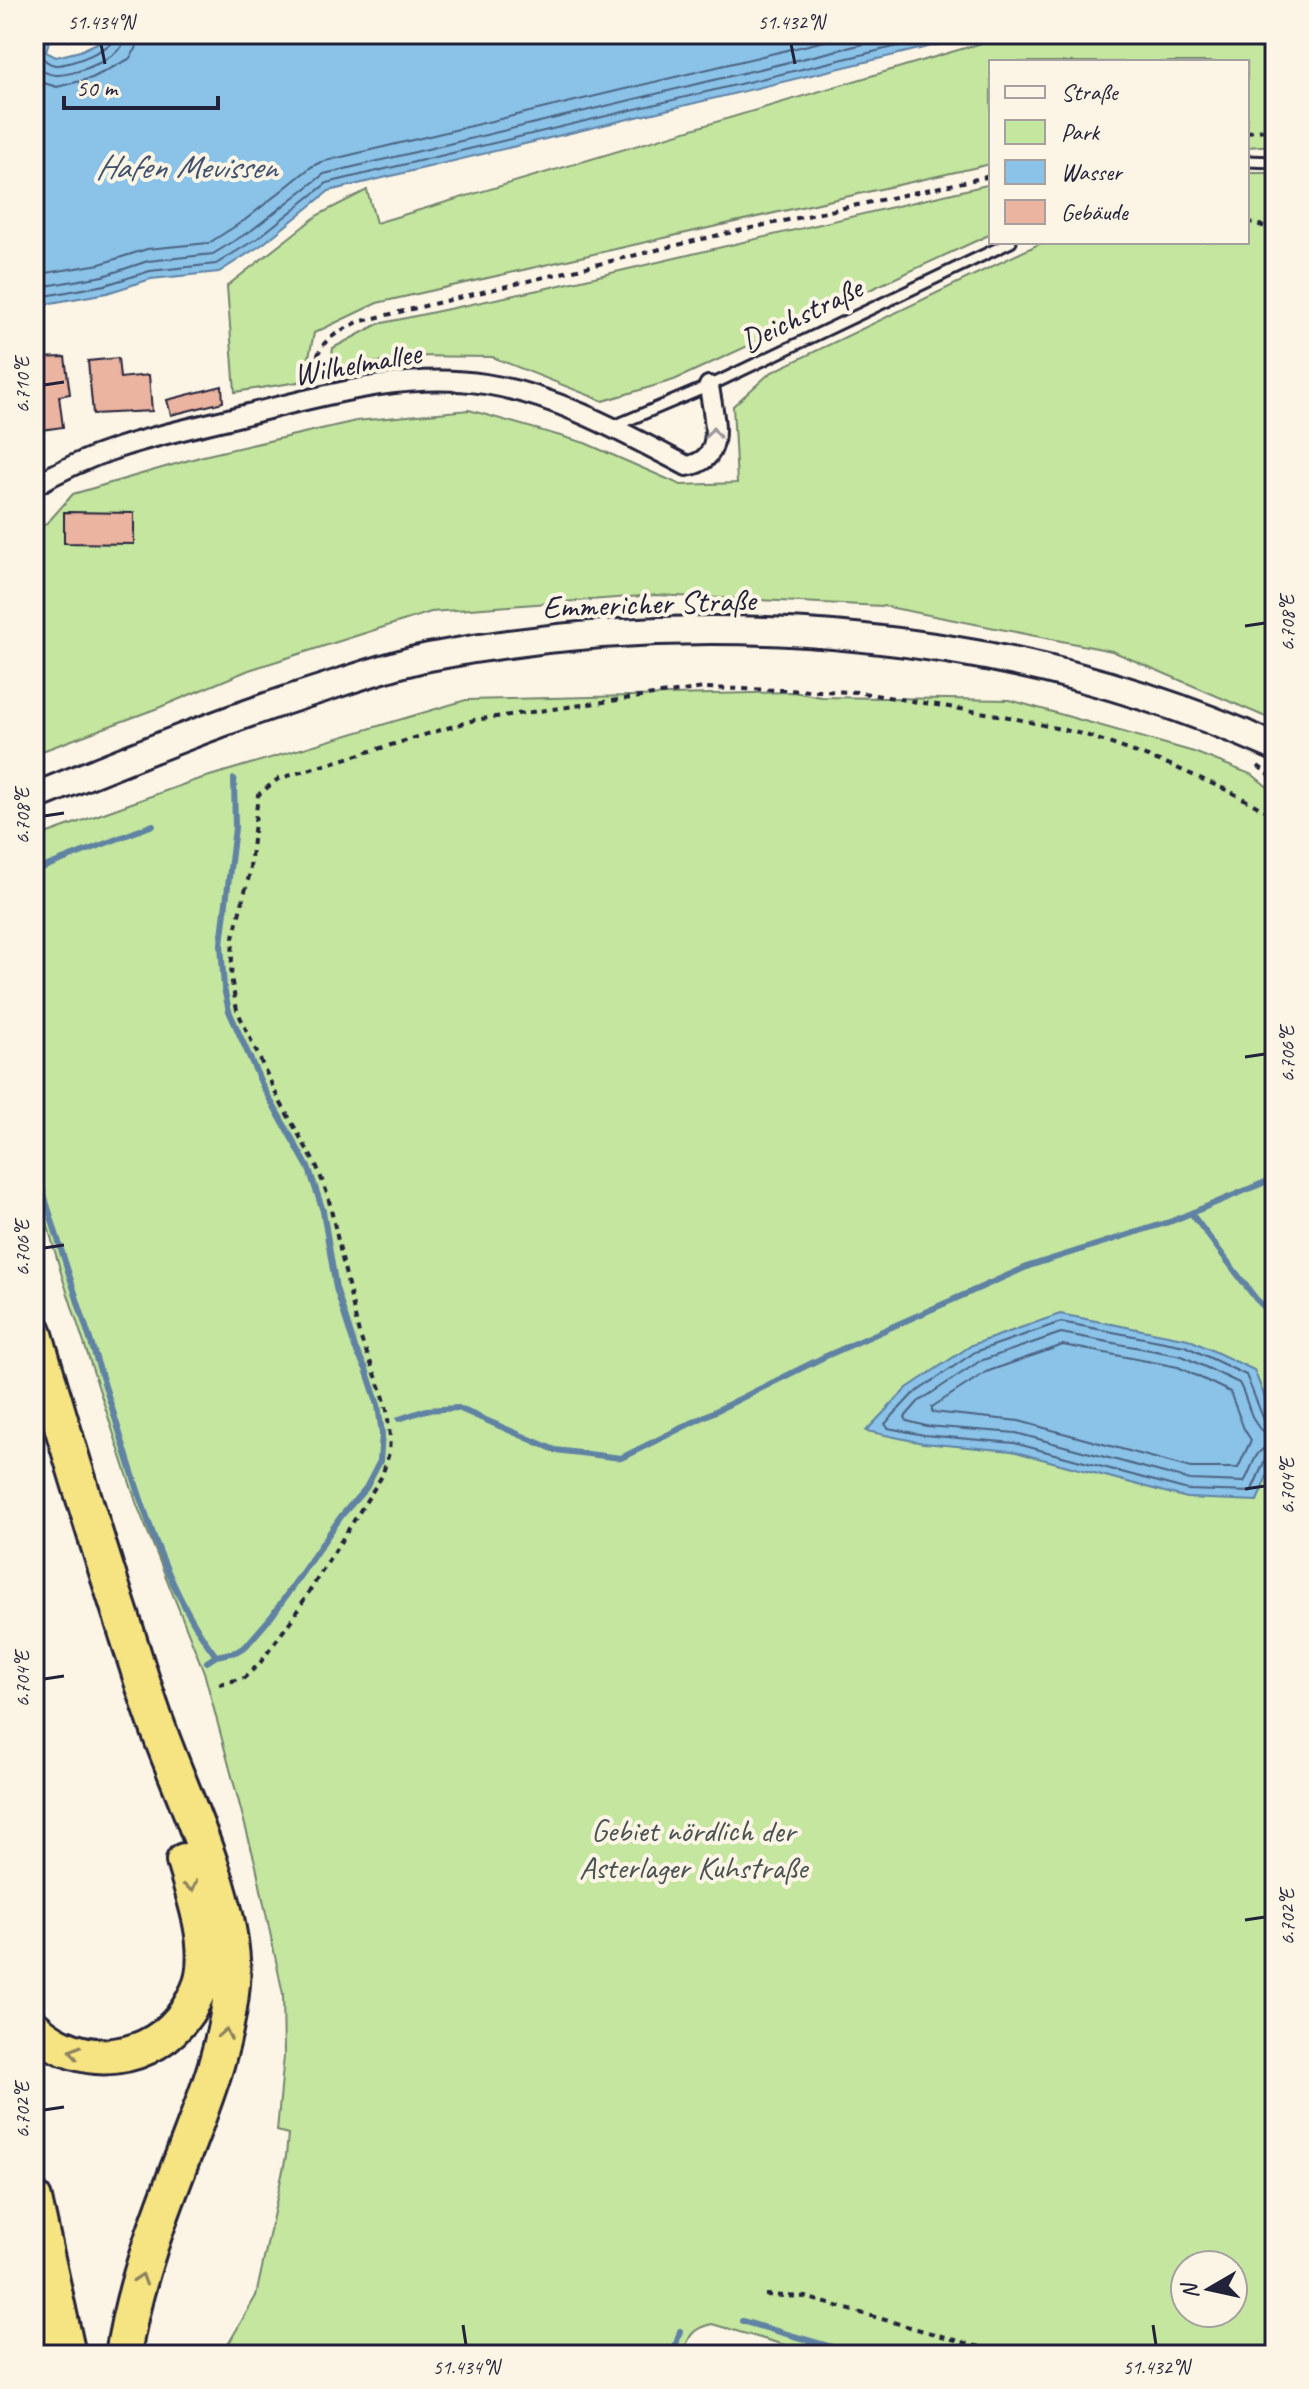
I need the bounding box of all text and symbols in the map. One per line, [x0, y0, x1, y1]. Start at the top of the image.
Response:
text: 51.434°N [68, 10, 137, 35]
text: 51.432°N [758, 10, 827, 35]
scale bar [64, 60, 218, 110]
legend [989, 60, 1249, 244]
text: 50 m [76, 73, 119, 103]
text: Straße [1061, 77, 1120, 107]
text: Park [1061, 117, 1101, 147]
water label: Hafen Mevissen [95, 145, 280, 188]
text: Wasser [1061, 157, 1124, 187]
text: Gebäude [1061, 197, 1130, 227]
street label: Deichstraße [734, 266, 871, 361]
street label: Wilhelmallee [290, 332, 426, 395]
text: 6.710°E [10, 354, 35, 413]
one-way arrow [704, 426, 722, 439]
street label: Emmericher Straße [542, 579, 759, 628]
text: 6.708°E [1275, 592, 1300, 651]
text: 6.708°E [10, 785, 35, 844]
text: 6.706°E [1275, 1023, 1300, 1082]
text: 6.706°E [10, 1217, 35, 1276]
text: 6.704°E [1275, 1455, 1300, 1514]
text: 6.704°E [10, 1648, 35, 1707]
park label: Gebiet nördlich der Asterlager Kuhstraße [579, 1810, 810, 1888]
one-way arrow [182, 1878, 198, 1892]
text: 6.702°E [1275, 1886, 1300, 1945]
one-way arrow [216, 2027, 233, 2041]
one-way arrow [69, 2045, 82, 2062]
text: 6.702°E [10, 2079, 35, 2138]
north arrow [1169, 2249, 1249, 2329]
one-way arrow [131, 2273, 147, 2287]
text: N [1175, 2280, 1205, 2301]
text: 51.434°N [433, 2355, 502, 2380]
text: 51.432°N [1123, 2355, 1192, 2380]

